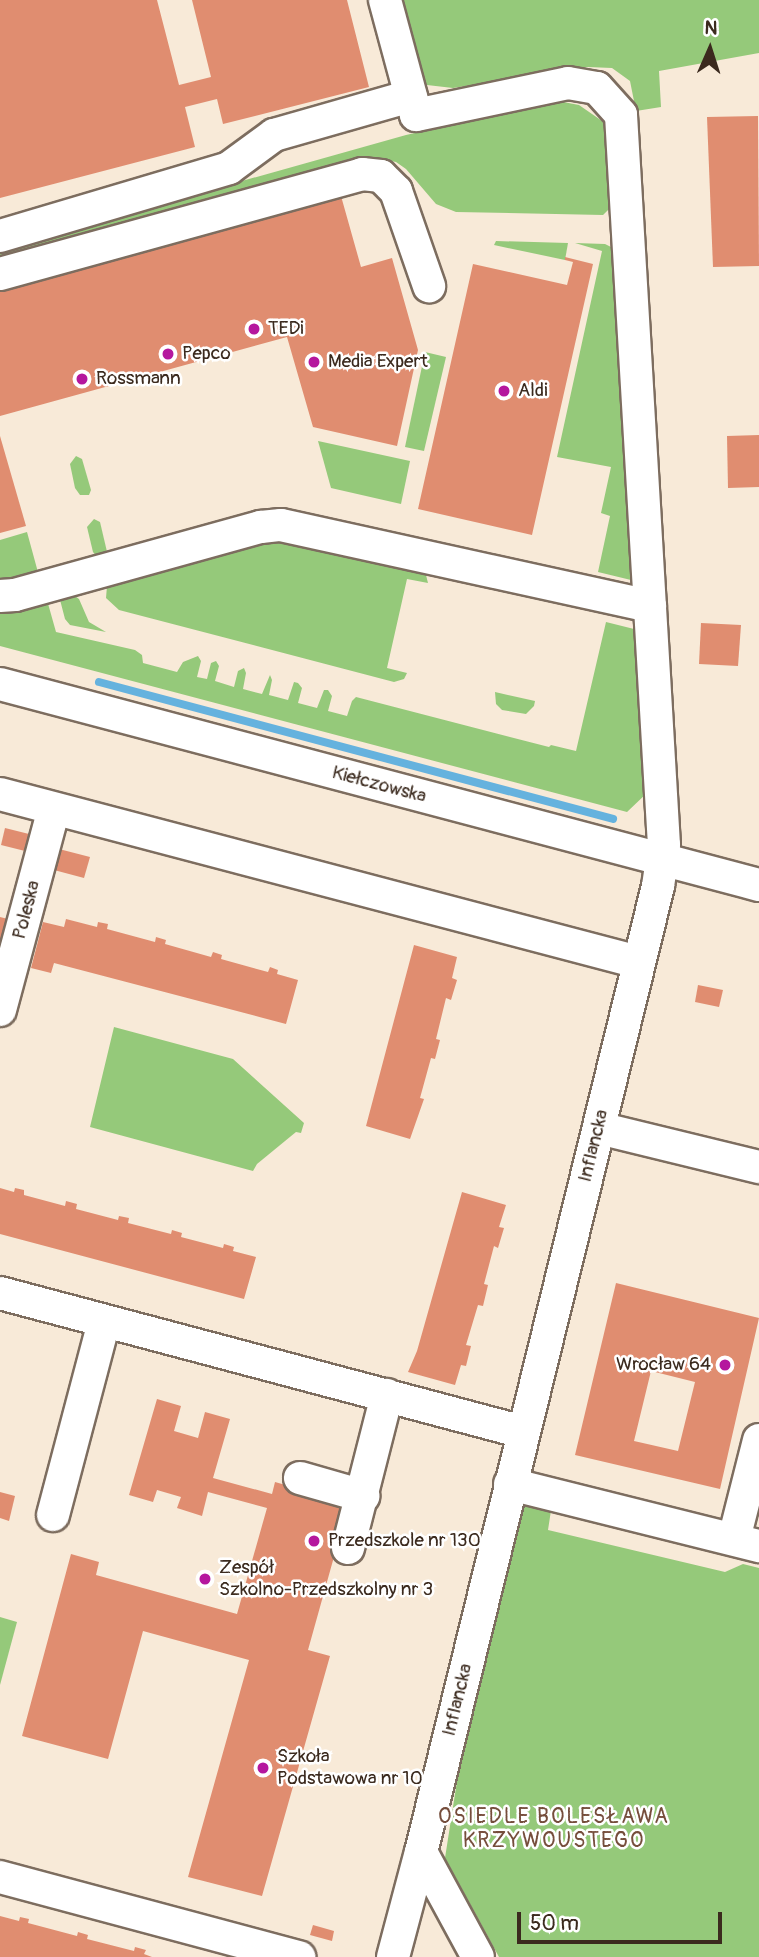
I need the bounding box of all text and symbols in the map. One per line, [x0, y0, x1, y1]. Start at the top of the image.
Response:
north arrow [675, 14, 745, 84]
text: N [704, 16, 718, 40]
place label: TEDi [268, 318, 304, 340]
marker: TEDi [246, 321, 262, 337]
place label: Pepco [182, 343, 231, 365]
marker: Pepco [160, 346, 176, 362]
place label: Media Expert [328, 351, 428, 373]
marker: Media Expert [306, 354, 322, 370]
place label: Rossmann [96, 368, 181, 390]
marker: Rossmann [74, 371, 90, 387]
place label: Aldi [518, 380, 548, 402]
marker: Aldi [496, 383, 512, 399]
street label: Kiełczowska [329, 761, 429, 809]
street label: Poleska [8, 878, 46, 942]
street label: Inflancka [574, 1107, 614, 1185]
place label: Wrocław 64 [616, 1354, 711, 1376]
marker: Wrocław 64 [717, 1357, 733, 1373]
place label: Przedszkole nr 130 [328, 1530, 481, 1552]
marker: Przedszkole nr 130 [306, 1533, 322, 1549]
place label: Zespół Szkolno-Przedszkolny nr 3 [219, 1557, 433, 1601]
marker: Zespół Szkolno-Przedszkolny nr 3 [197, 1571, 213, 1587]
street label: Inflancka [438, 1661, 478, 1739]
place label: Szkoła Podstawowa nr 10 [277, 1746, 423, 1790]
marker: Szkoła Podstawowa nr 10 [255, 1760, 271, 1776]
district label: OSIEDLE BOLESŁAWA KRZYWOUSTEGO [440, 1804, 668, 1854]
scale bar [521, 1898, 726, 1942]
text: 50 m [530, 1910, 579, 1937]

